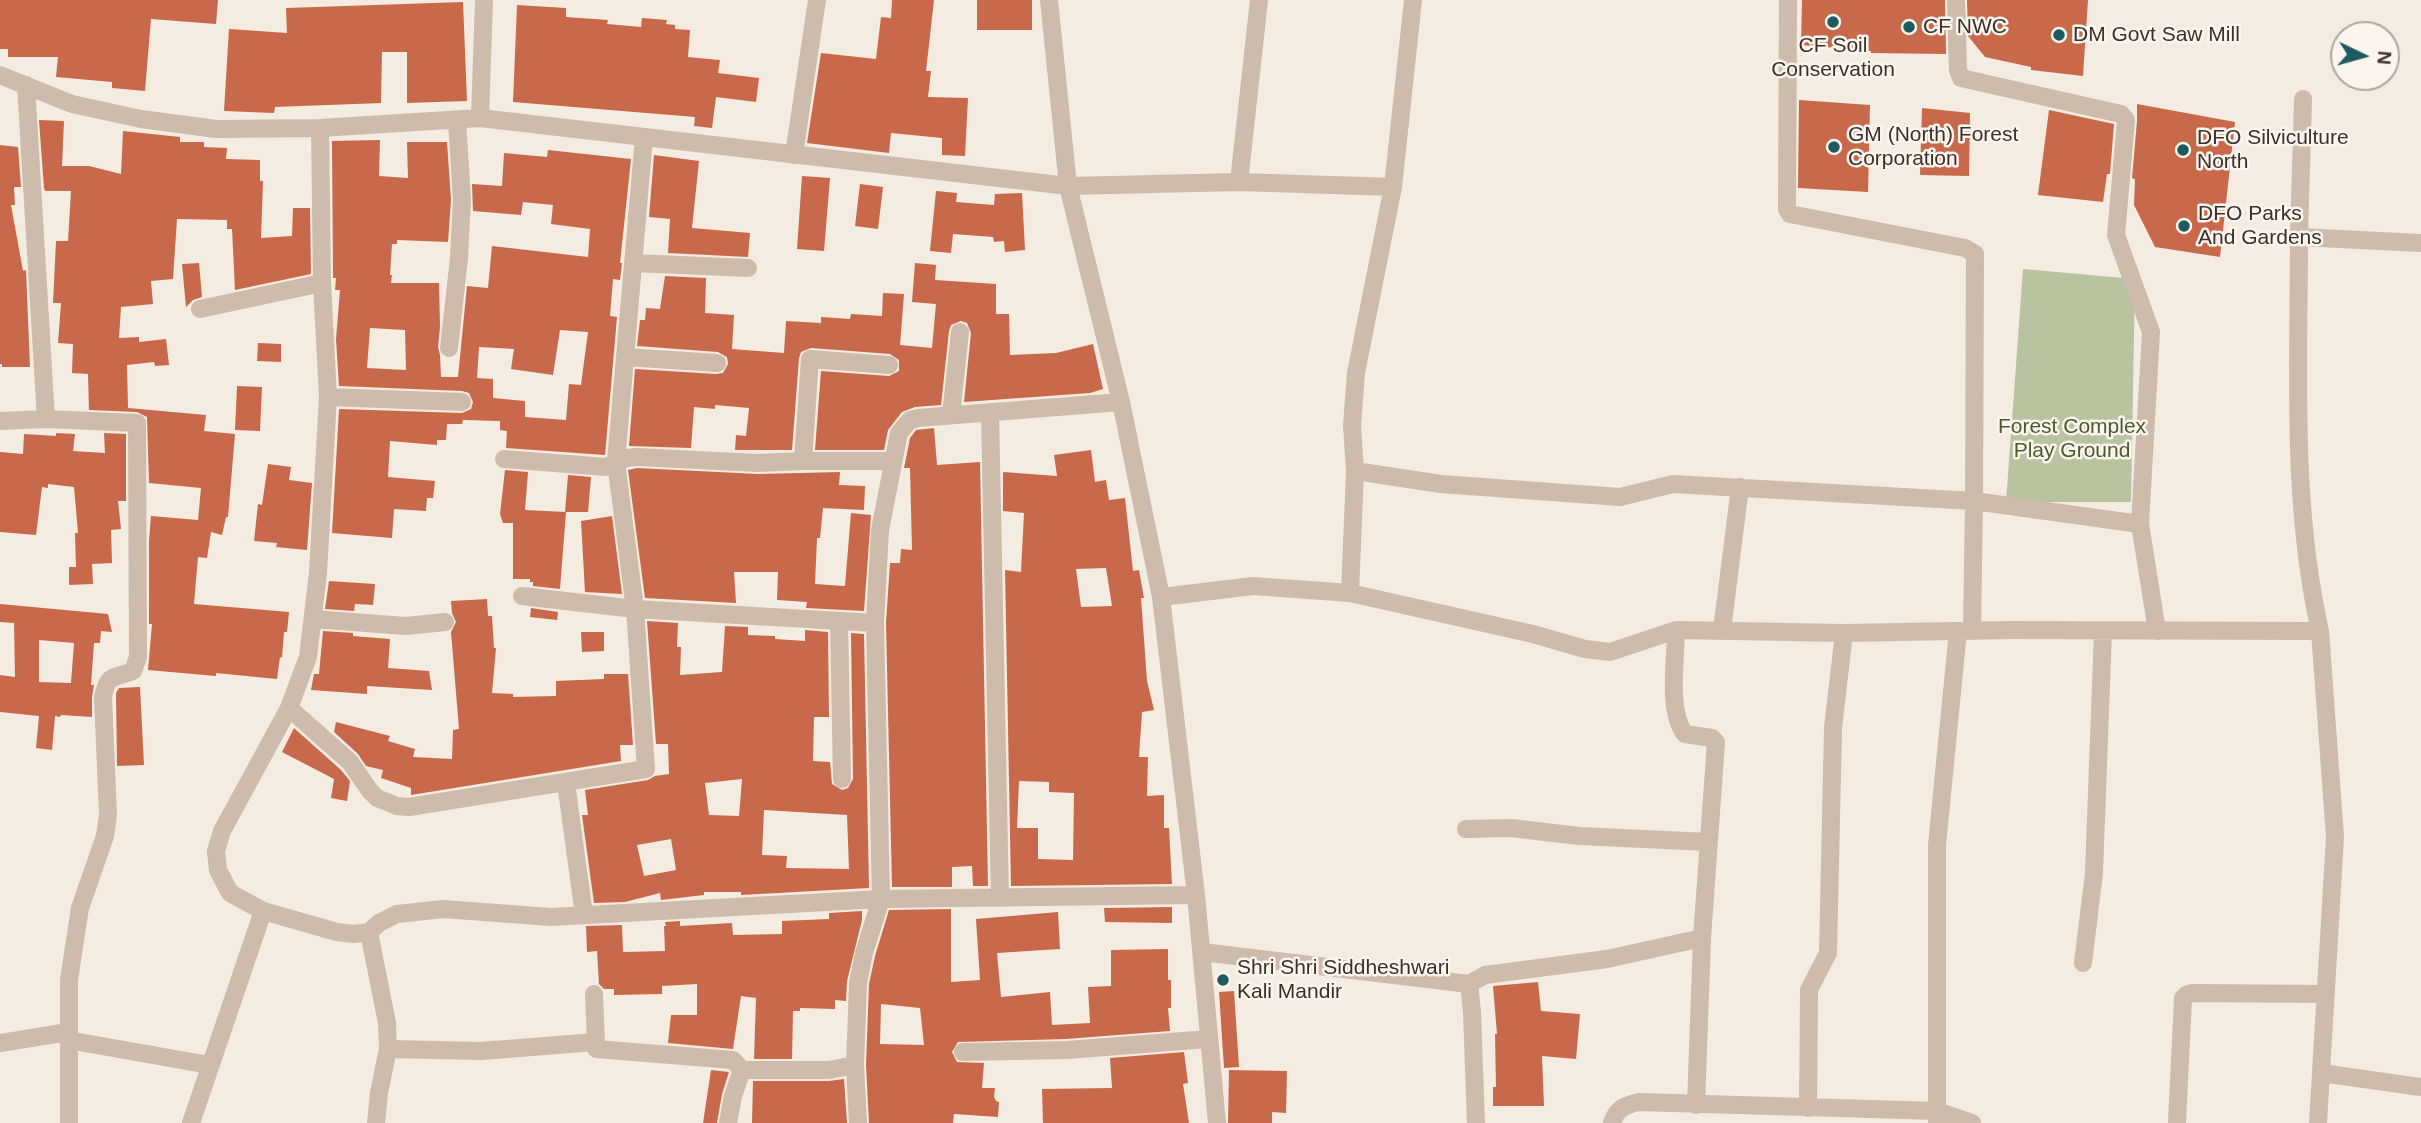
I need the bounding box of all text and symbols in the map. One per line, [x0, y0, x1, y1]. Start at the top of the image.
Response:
marker: CF Soil Conservation [1825, 14, 1841, 30]
place label: CF NWC [1923, 14, 2007, 40]
marker: CF NWC [1901, 19, 1917, 35]
north arrow [2330, 21, 2400, 91]
place label: DM Govt Saw Mill [2073, 22, 2240, 48]
marker: DM Govt Saw Mill [2051, 27, 2067, 43]
place label: CF Soil Conservation [1771, 33, 1895, 83]
text: N [2373, 50, 2395, 65]
place label: GM (North) Forest Corporation [1848, 122, 2018, 172]
place label: DFO Silviculture North [2197, 125, 2349, 175]
marker: GM (North) Forest Corporation [1826, 139, 1842, 155]
marker: DFO Silviculture North [2175, 142, 2191, 158]
place label: DFO Parks And Gardens [2198, 201, 2322, 251]
marker: DFO Parks And Gardens [2176, 218, 2192, 234]
park label: Forest Complex Play Ground [1998, 414, 2146, 464]
place label: Shri Shri Siddheshwari Kali Mandir [1237, 955, 1449, 1005]
marker: Shri Shri Siddheshwari Kali Mandir [1215, 972, 1231, 988]

